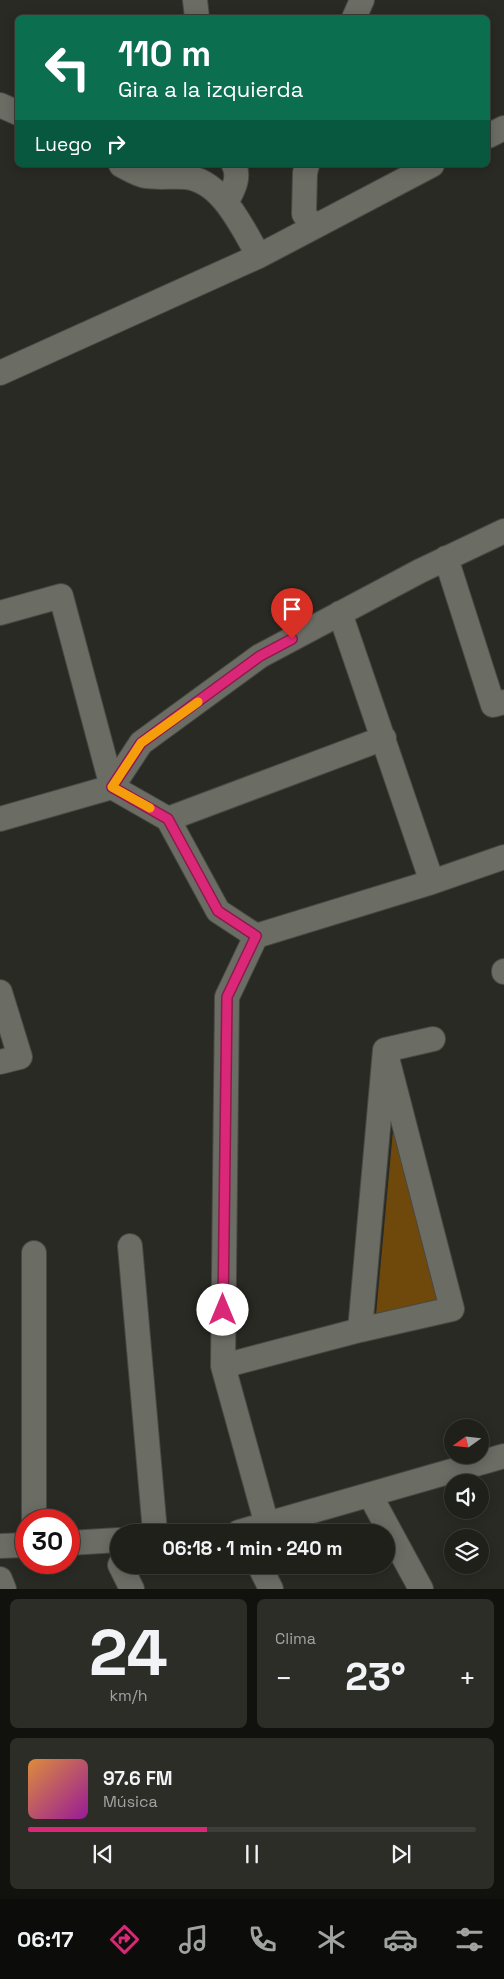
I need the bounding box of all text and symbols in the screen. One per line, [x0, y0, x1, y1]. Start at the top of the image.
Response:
text: 110 m [118, 32, 211, 76]
icon: left [35, 35, 100, 100]
text: Gira a la izquierda [118, 75, 303, 103]
icon: right [102, 130, 130, 158]
text: Luego [35, 132, 92, 157]
pin [271, 588, 313, 639]
icon: arrive [278, 595, 306, 623]
position arrow [196, 1283, 248, 1335]
north arrow [444, 1419, 489, 1464]
map controls [444, 1419, 489, 1574]
button: sound [444, 1474, 489, 1519]
speed limit sign: 30 [15, 1509, 80, 1574]
button: layers [444, 1529, 489, 1574]
text: 06:18 · 1 min · 240 m [162, 1536, 343, 1561]
text: 24 [89, 1611, 168, 1694]
text: Clima [275, 1628, 316, 1649]
text: 23° [345, 1653, 406, 1701]
text: − [275, 1660, 292, 1696]
text: + [459, 1660, 476, 1696]
text: km/h [109, 1685, 148, 1706]
text: 97.6 FM [103, 1766, 173, 1791]
text: Música [103, 1791, 158, 1812]
icon: previous [89, 1840, 117, 1868]
icon: pause [238, 1840, 266, 1868]
icon: next [387, 1840, 415, 1868]
icon: directions [107, 1922, 142, 1957]
icon: music [176, 1922, 211, 1957]
icon: phone [245, 1922, 280, 1957]
icon: climate [314, 1922, 349, 1957]
icon: car [383, 1922, 418, 1957]
icon: filters [452, 1922, 487, 1957]
text: 06:17 [17, 1925, 74, 1953]

